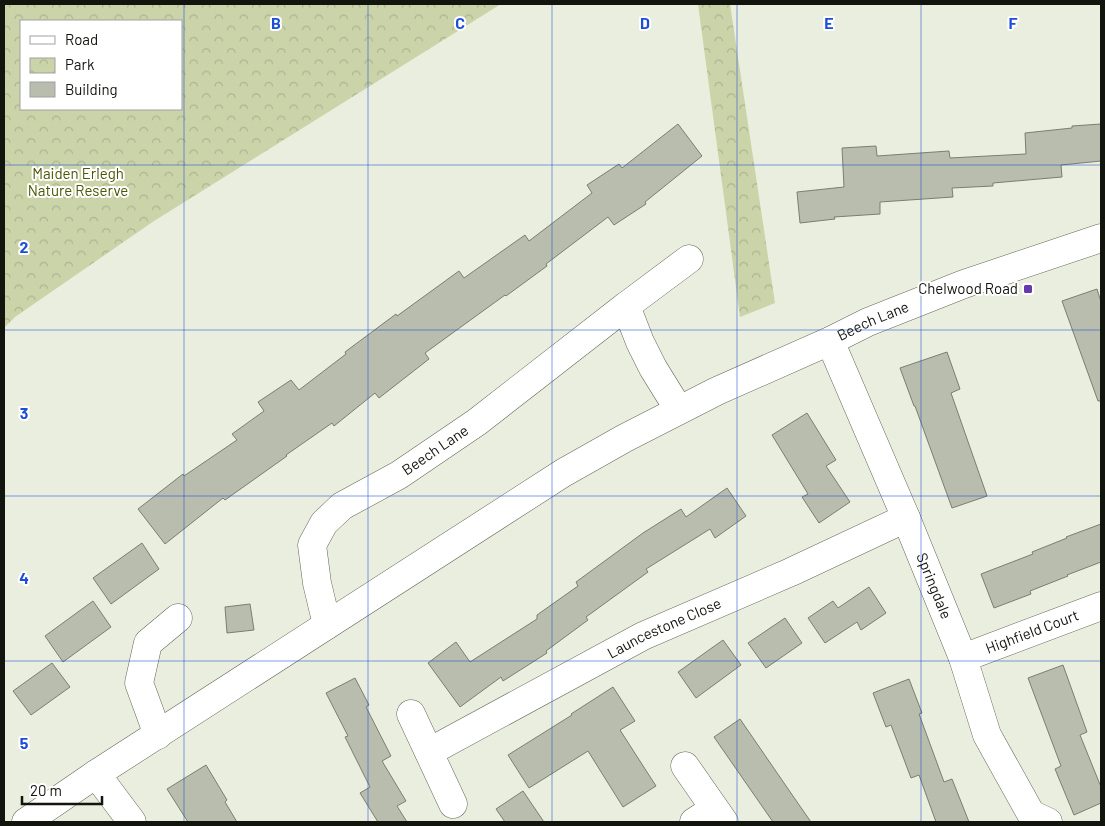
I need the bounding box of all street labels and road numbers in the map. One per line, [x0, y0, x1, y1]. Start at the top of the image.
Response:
street label: Beech Lane [834, 297, 911, 344]
street label: Beech Lane [398, 421, 471, 479]
street label: Springdale [913, 550, 956, 621]
street label: Launcestone Close [604, 593, 724, 662]
street label: Highfield Court [983, 605, 1081, 657]

